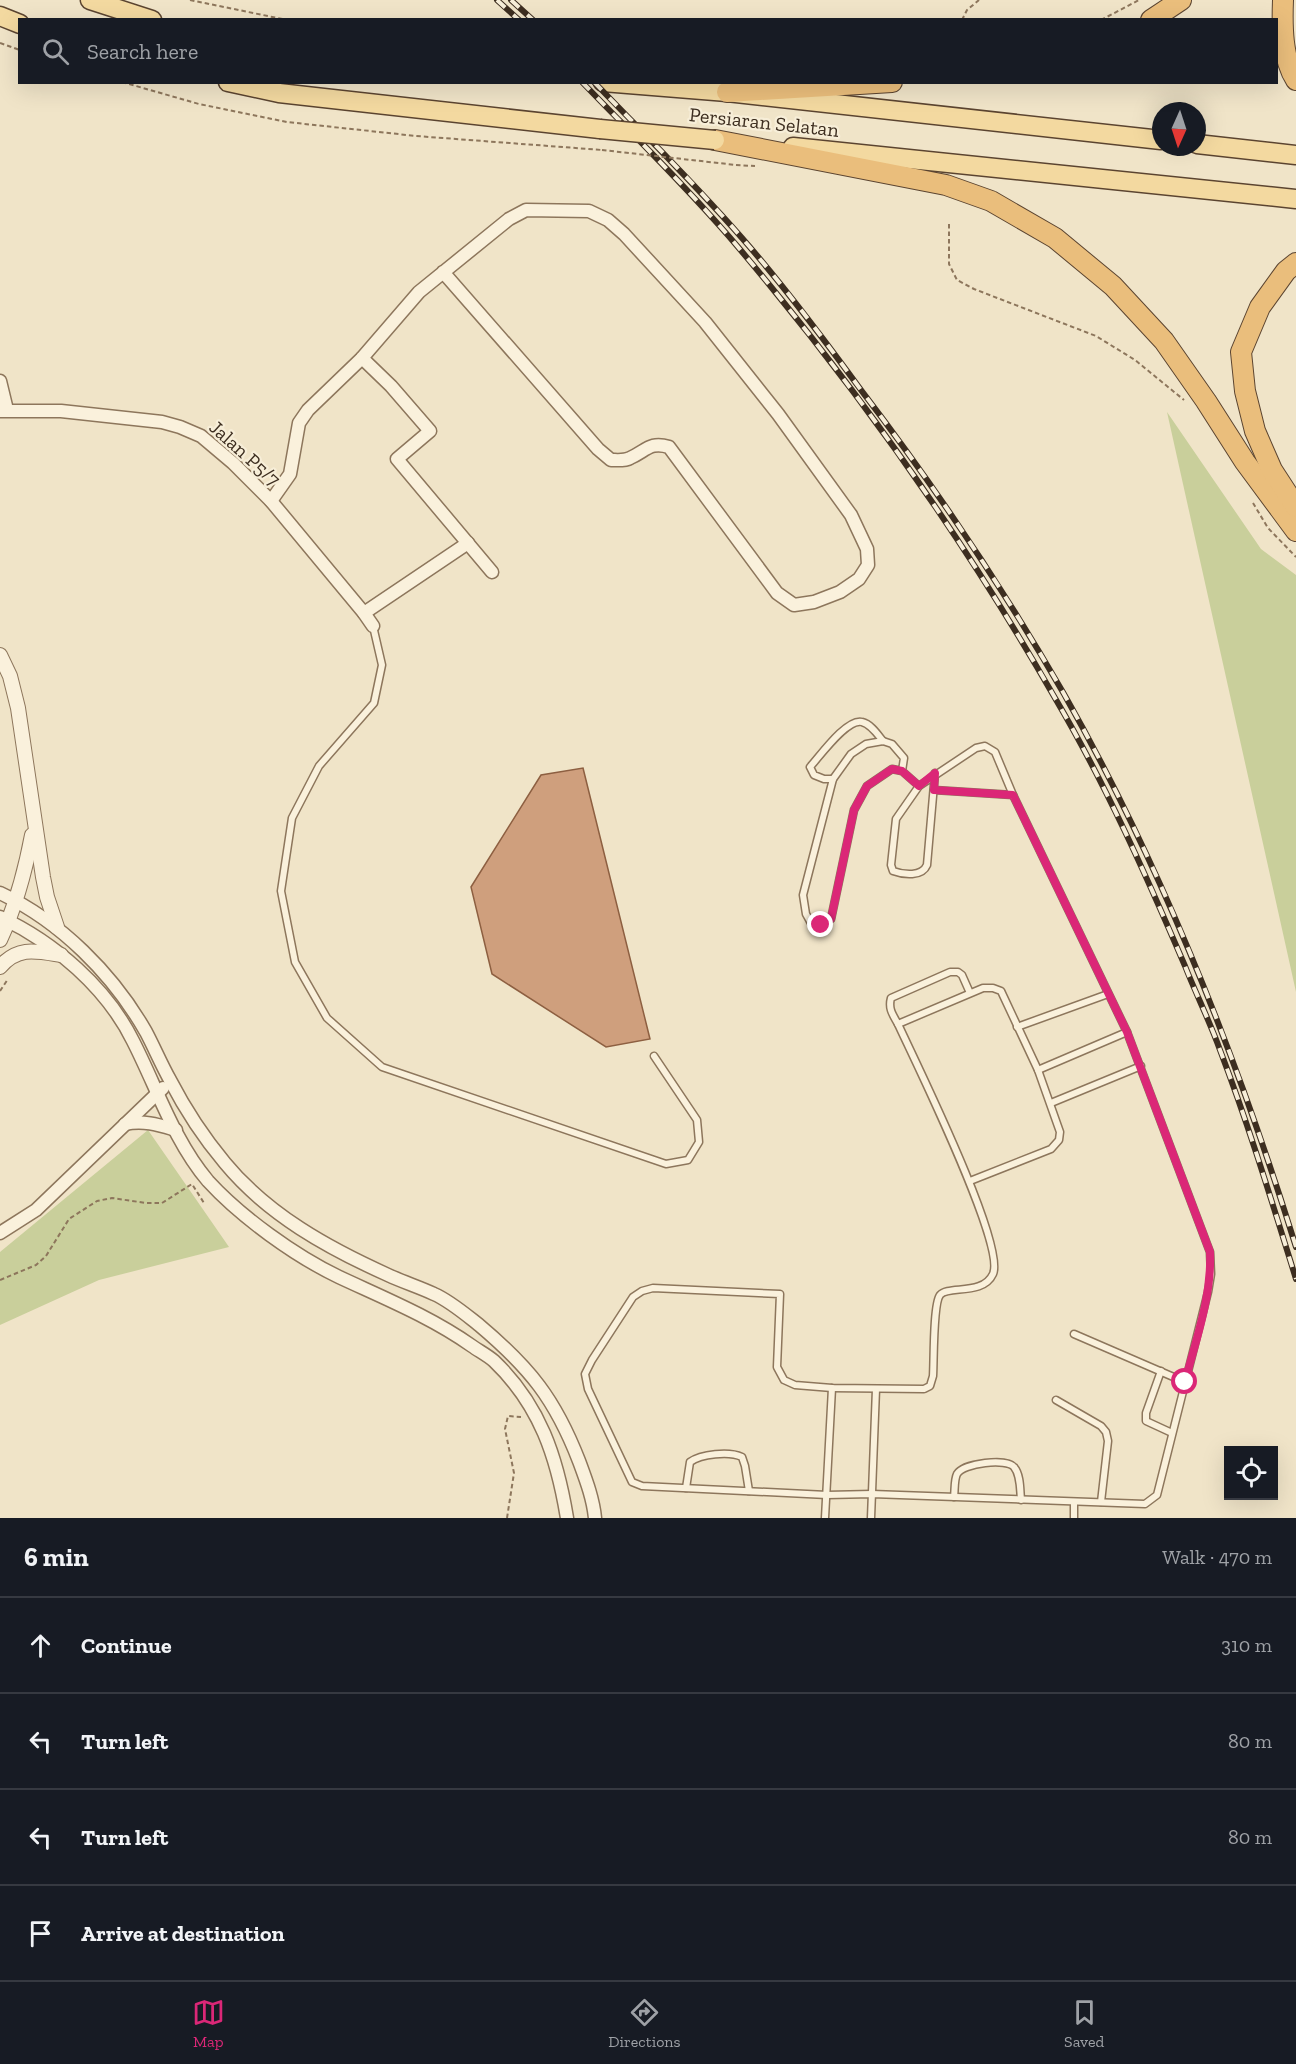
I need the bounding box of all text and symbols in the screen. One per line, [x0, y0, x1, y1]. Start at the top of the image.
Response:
search box [18, 18, 1278, 84]
icon: search [39, 35, 72, 68]
text: Search here [87, 38, 198, 65]
street label: Persiaran Selatan [688, 102, 841, 142]
north arrow [1152, 102, 1206, 156]
street label: Jalan P5/7 [205, 415, 286, 491]
route end [807, 911, 833, 937]
route start [1171, 1368, 1197, 1394]
map controls [1224, 1446, 1278, 1500]
button: locate [1224, 1446, 1278, 1500]
text: 6 min [24, 1541, 89, 1573]
text: Walk · 470 m [1162, 1545, 1272, 1569]
icon: ahead [24, 1629, 57, 1662]
text: Continue [81, 1632, 172, 1659]
text: 310 m [1221, 1633, 1272, 1657]
icon: left [24, 1725, 57, 1758]
text: Turn left [81, 1728, 168, 1755]
text: 80 m [1228, 1729, 1272, 1753]
icon: left [24, 1821, 57, 1854]
text: Turn left [81, 1824, 168, 1851]
text: 80 m [1228, 1825, 1272, 1849]
icon: arrive [24, 1917, 57, 1950]
text: Arrive at destination [81, 1920, 284, 1947]
tab: Map [192, 1996, 225, 2051]
tab: Directions [608, 1996, 681, 2051]
tab: Saved [1064, 1996, 1104, 2051]

